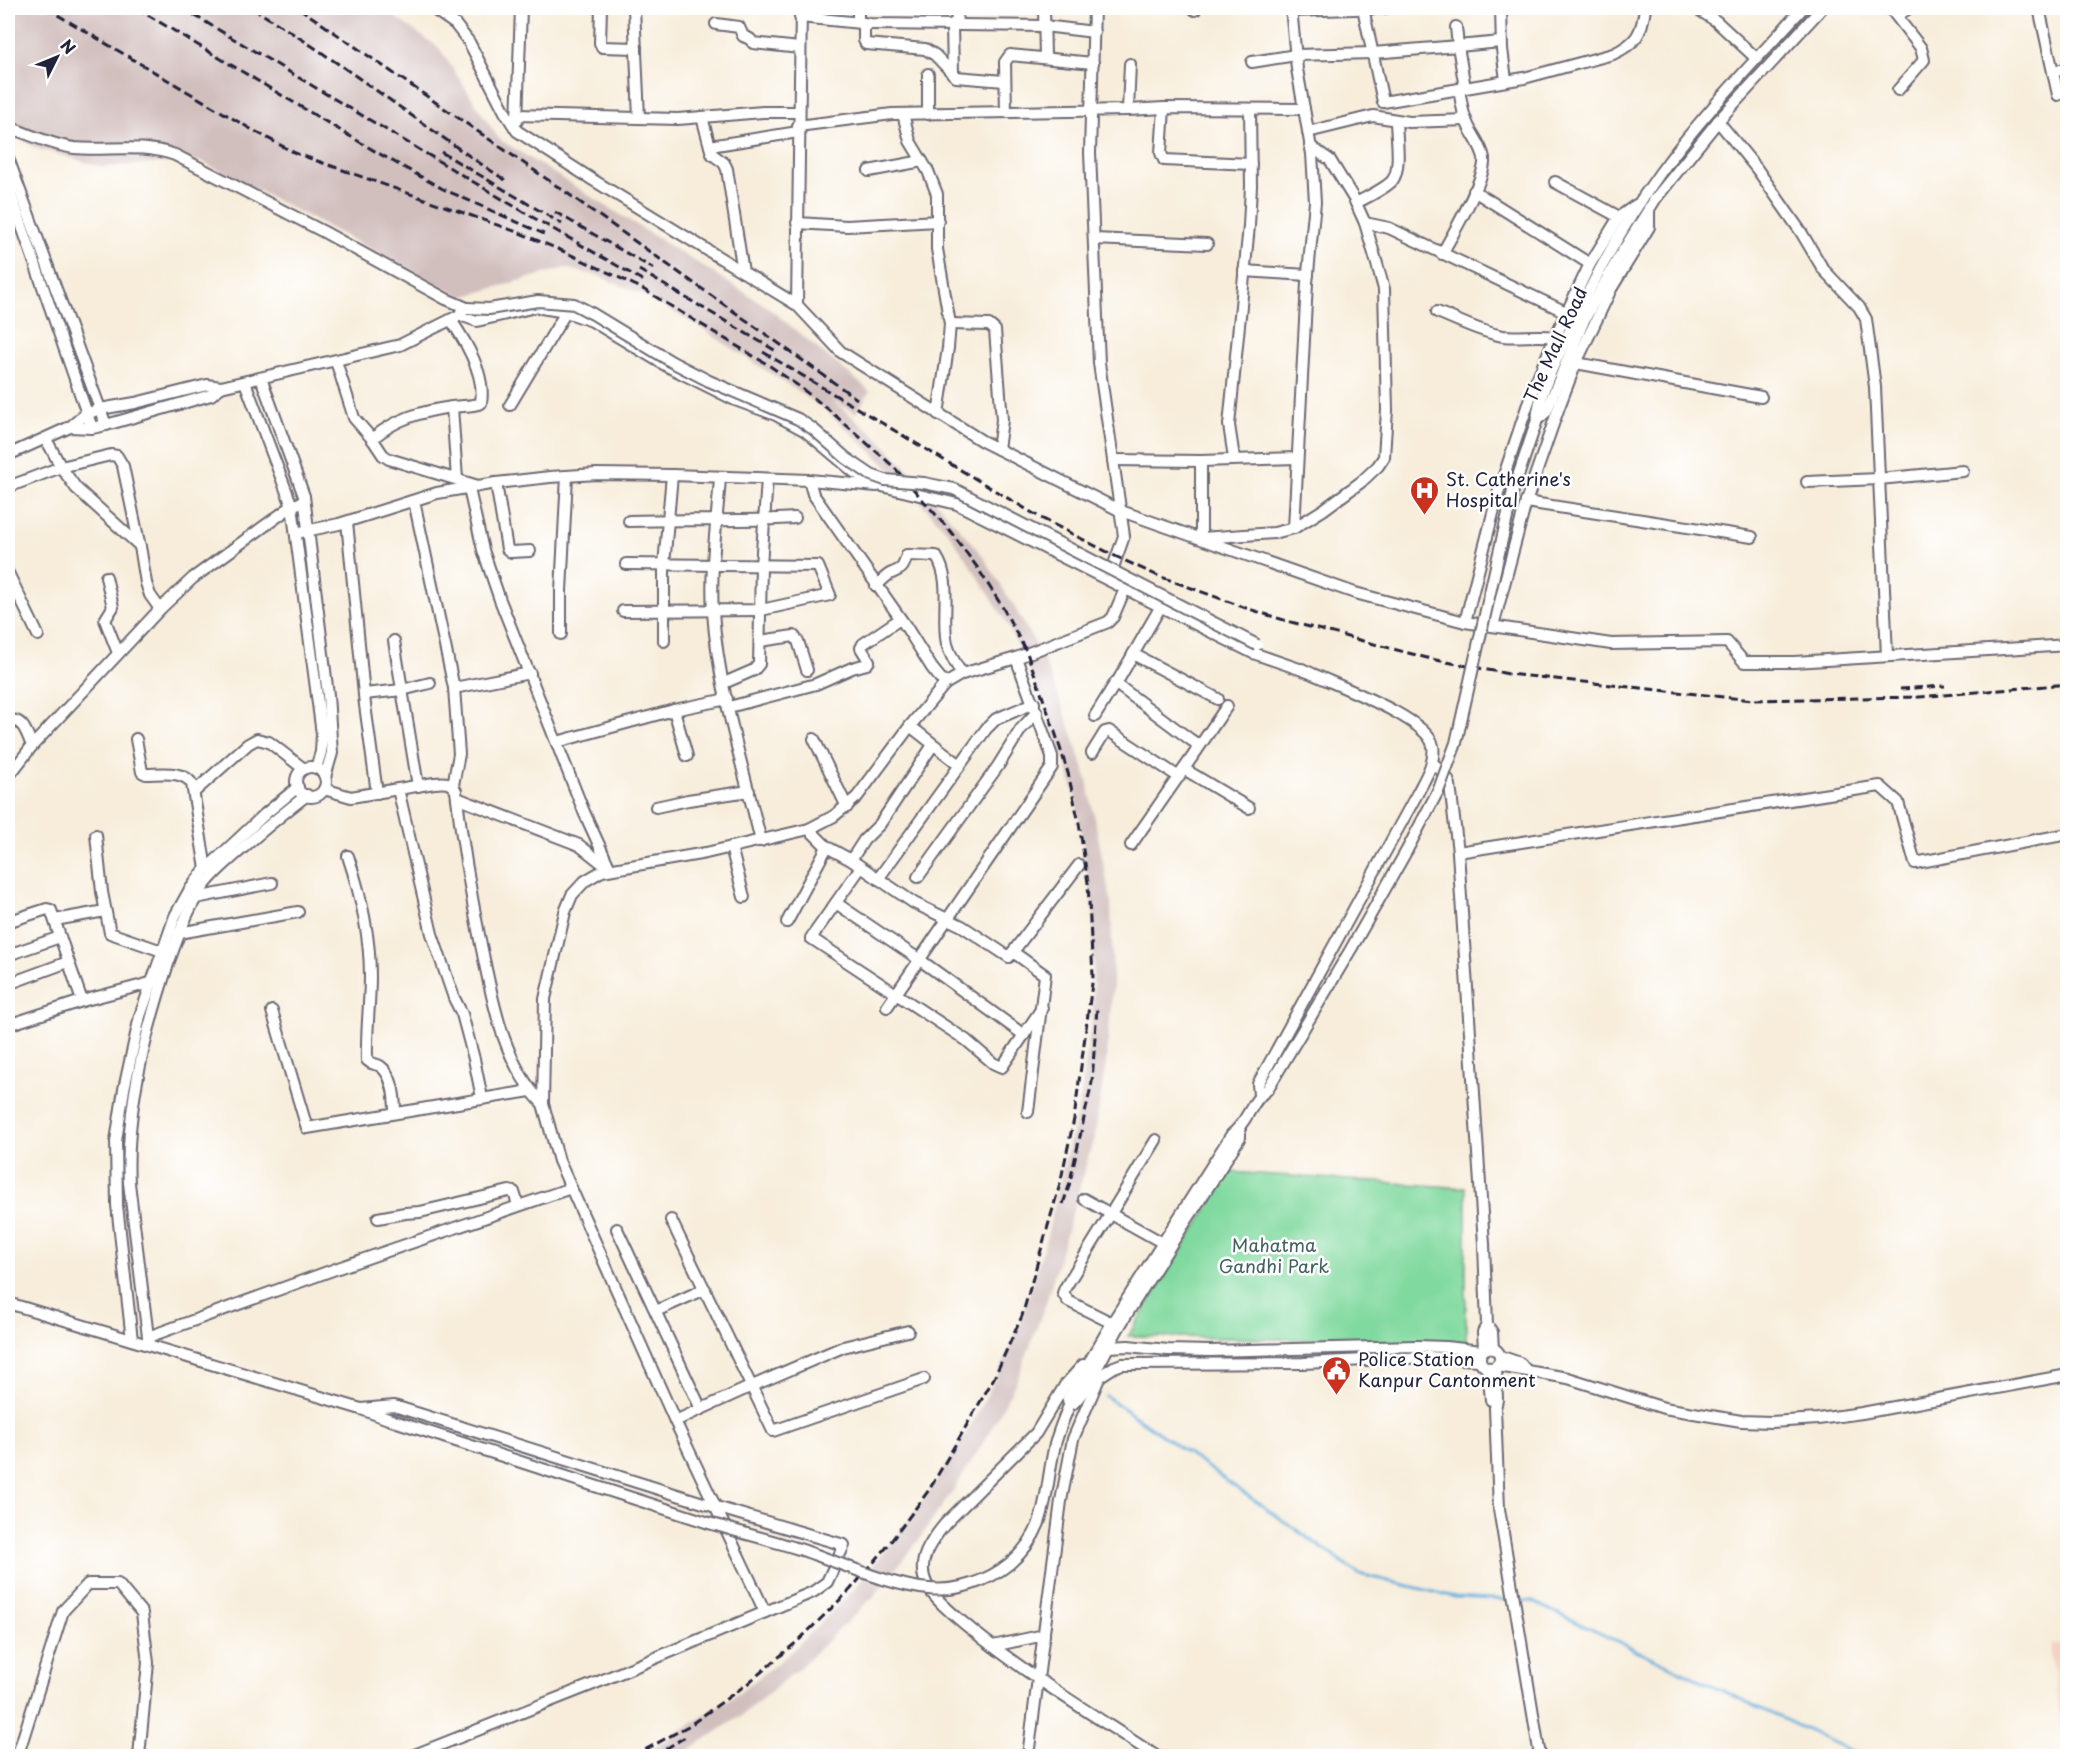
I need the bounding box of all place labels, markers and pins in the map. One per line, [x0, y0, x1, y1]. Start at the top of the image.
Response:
place label: St. Catherine's Hospital [1446, 465, 1571, 513]
hospital icon: St. Catherine's Hospital [1409, 474, 1441, 516]
place label: Police Station Kanpur Cantonment [1358, 1345, 1536, 1393]
public building icon: Police Station Kanpur Cantonment [1321, 1354, 1353, 1396]

